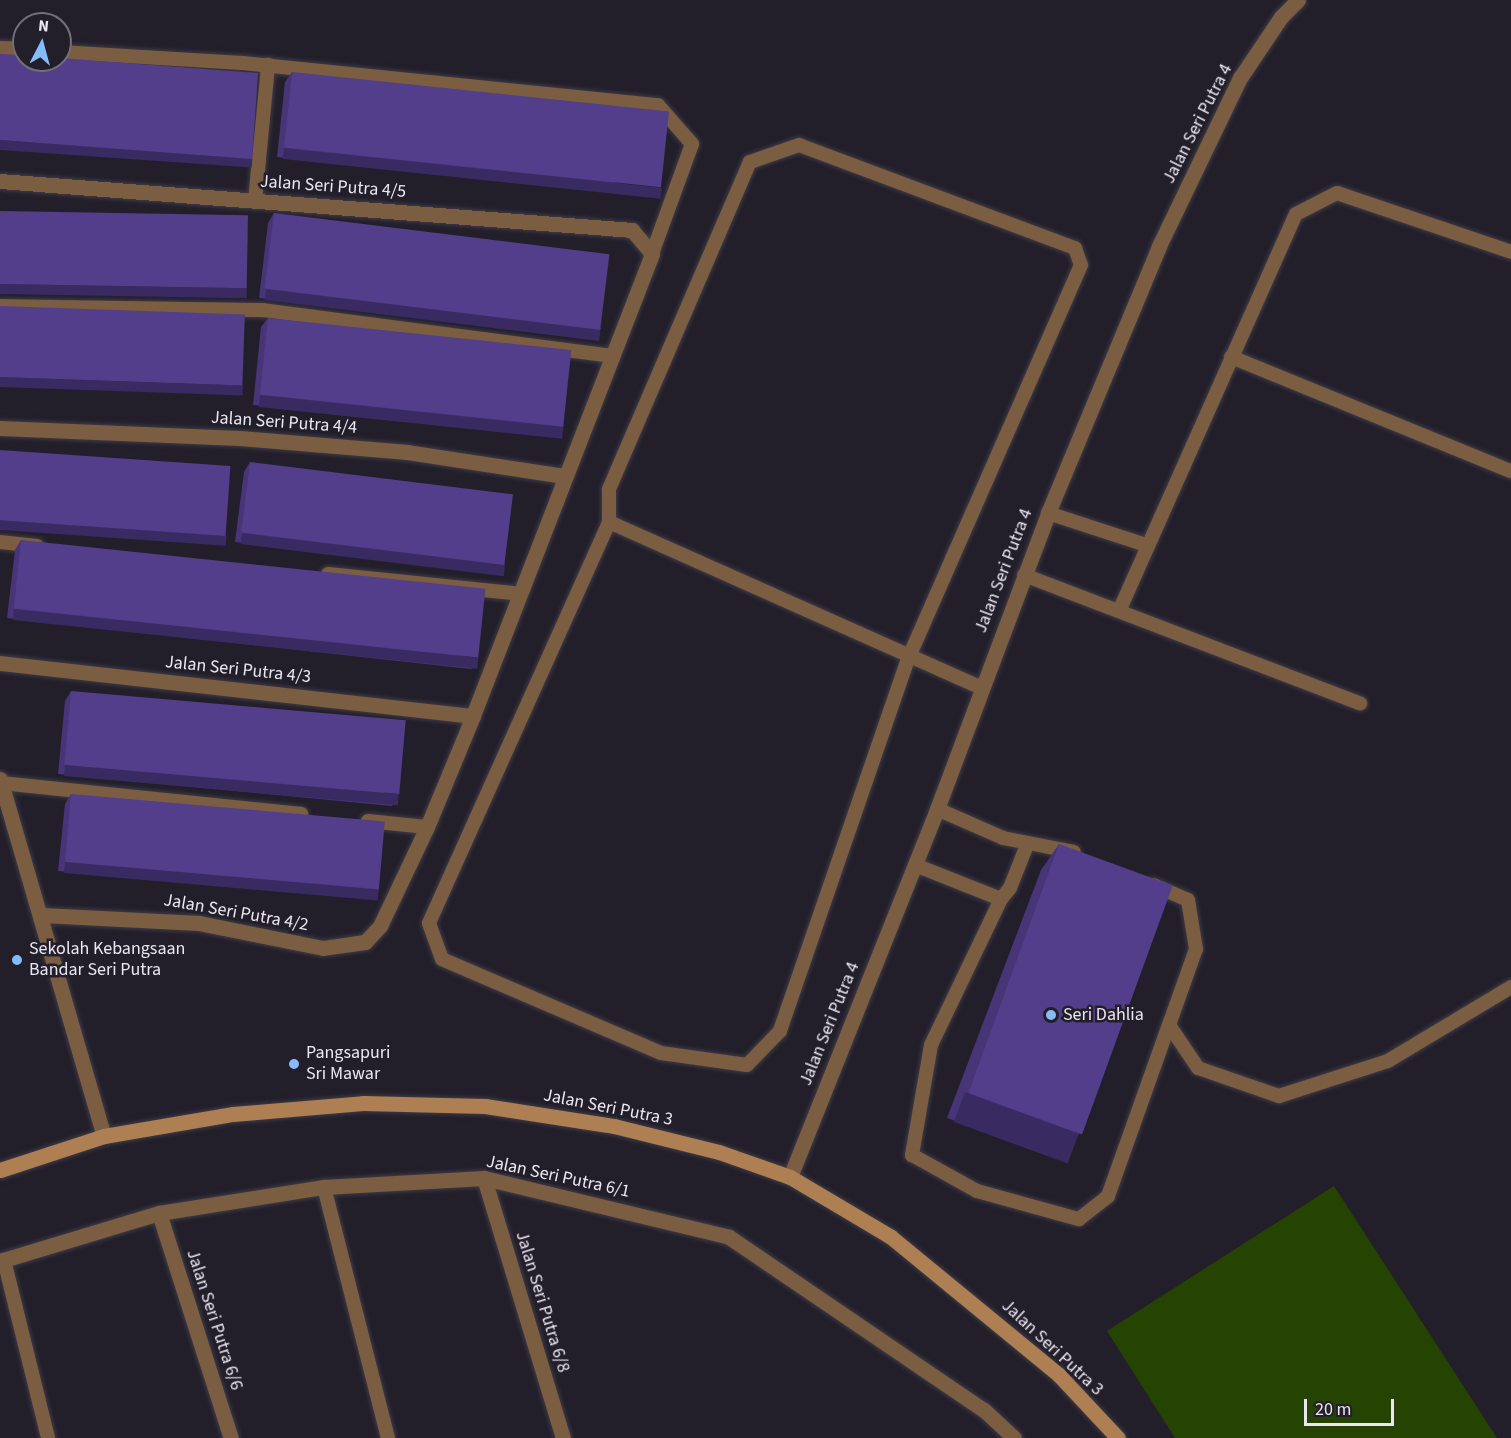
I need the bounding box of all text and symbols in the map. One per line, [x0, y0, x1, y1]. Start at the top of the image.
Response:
north arrow [12, 12, 72, 72]
text: N [37, 15, 50, 38]
street label: Jalan Seri Putra 4 [1159, 61, 1237, 187]
street label: Jalan Seri Putra 4/5 [259, 171, 407, 203]
street label: Jalan Seri Putra 4/4 [210, 407, 358, 439]
street label: Jalan Seri Putra 4 [970, 506, 1038, 636]
street label: Jalan Seri Putra 4/3 [164, 652, 312, 688]
street label: Jalan Seri Putra 4/2 [162, 890, 310, 936]
place label: Sekolah Kebangsaan Bandar Seri Putra [29, 939, 185, 982]
marker: Sekolah Kebangsaan Bandar Seri Putra [10, 953, 24, 967]
street label: Jalan Seri Putra 4 [795, 959, 865, 1089]
place label: Seri Dahlia [1063, 1004, 1144, 1026]
marker: Seri Dahlia [1044, 1008, 1058, 1022]
place label: Pangsapuri Sri Mawar [306, 1043, 390, 1086]
marker: Pangsapuri Sri Mawar [287, 1057, 301, 1071]
street label: Jalan Seri Putra 3 [542, 1085, 674, 1131]
street label: Jalan Seri Putra 6/1 [484, 1151, 632, 1203]
street label: Jalan Seri Putra 6/8 [510, 1229, 574, 1375]
street label: Jalan Seri Putra 6/6 [181, 1247, 247, 1393]
street label: Jalan Seri Putra 3 [997, 1295, 1107, 1401]
scale bar [1307, 1387, 1397, 1425]
text: 20 m [1315, 1397, 1351, 1422]

